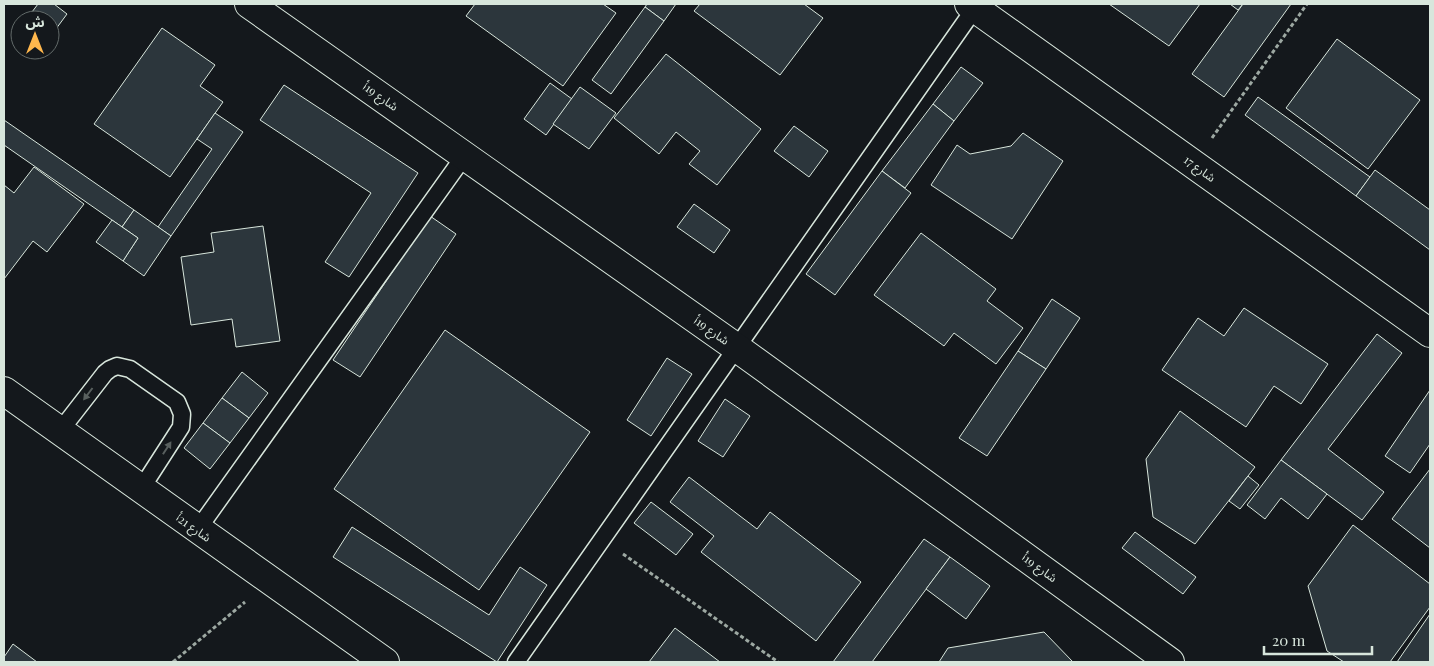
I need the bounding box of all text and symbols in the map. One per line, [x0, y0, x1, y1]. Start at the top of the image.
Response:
north arrow [10, 10, 60, 60]
text: ش [25, 12, 45, 31]
street label: شارع 19أ [359, 78, 402, 116]
street label: شارع 17 [1180, 151, 1219, 187]
street label: شارع 19أ [690, 312, 733, 350]
one-way arrow [83, 387, 94, 400]
one-way arrow [163, 441, 172, 454]
street label: شارع 21أ [172, 509, 215, 546]
street label: شارع 19أ [1018, 549, 1061, 587]
scale bar [1264, 624, 1372, 656]
text: 20 m [1272, 630, 1306, 650]

